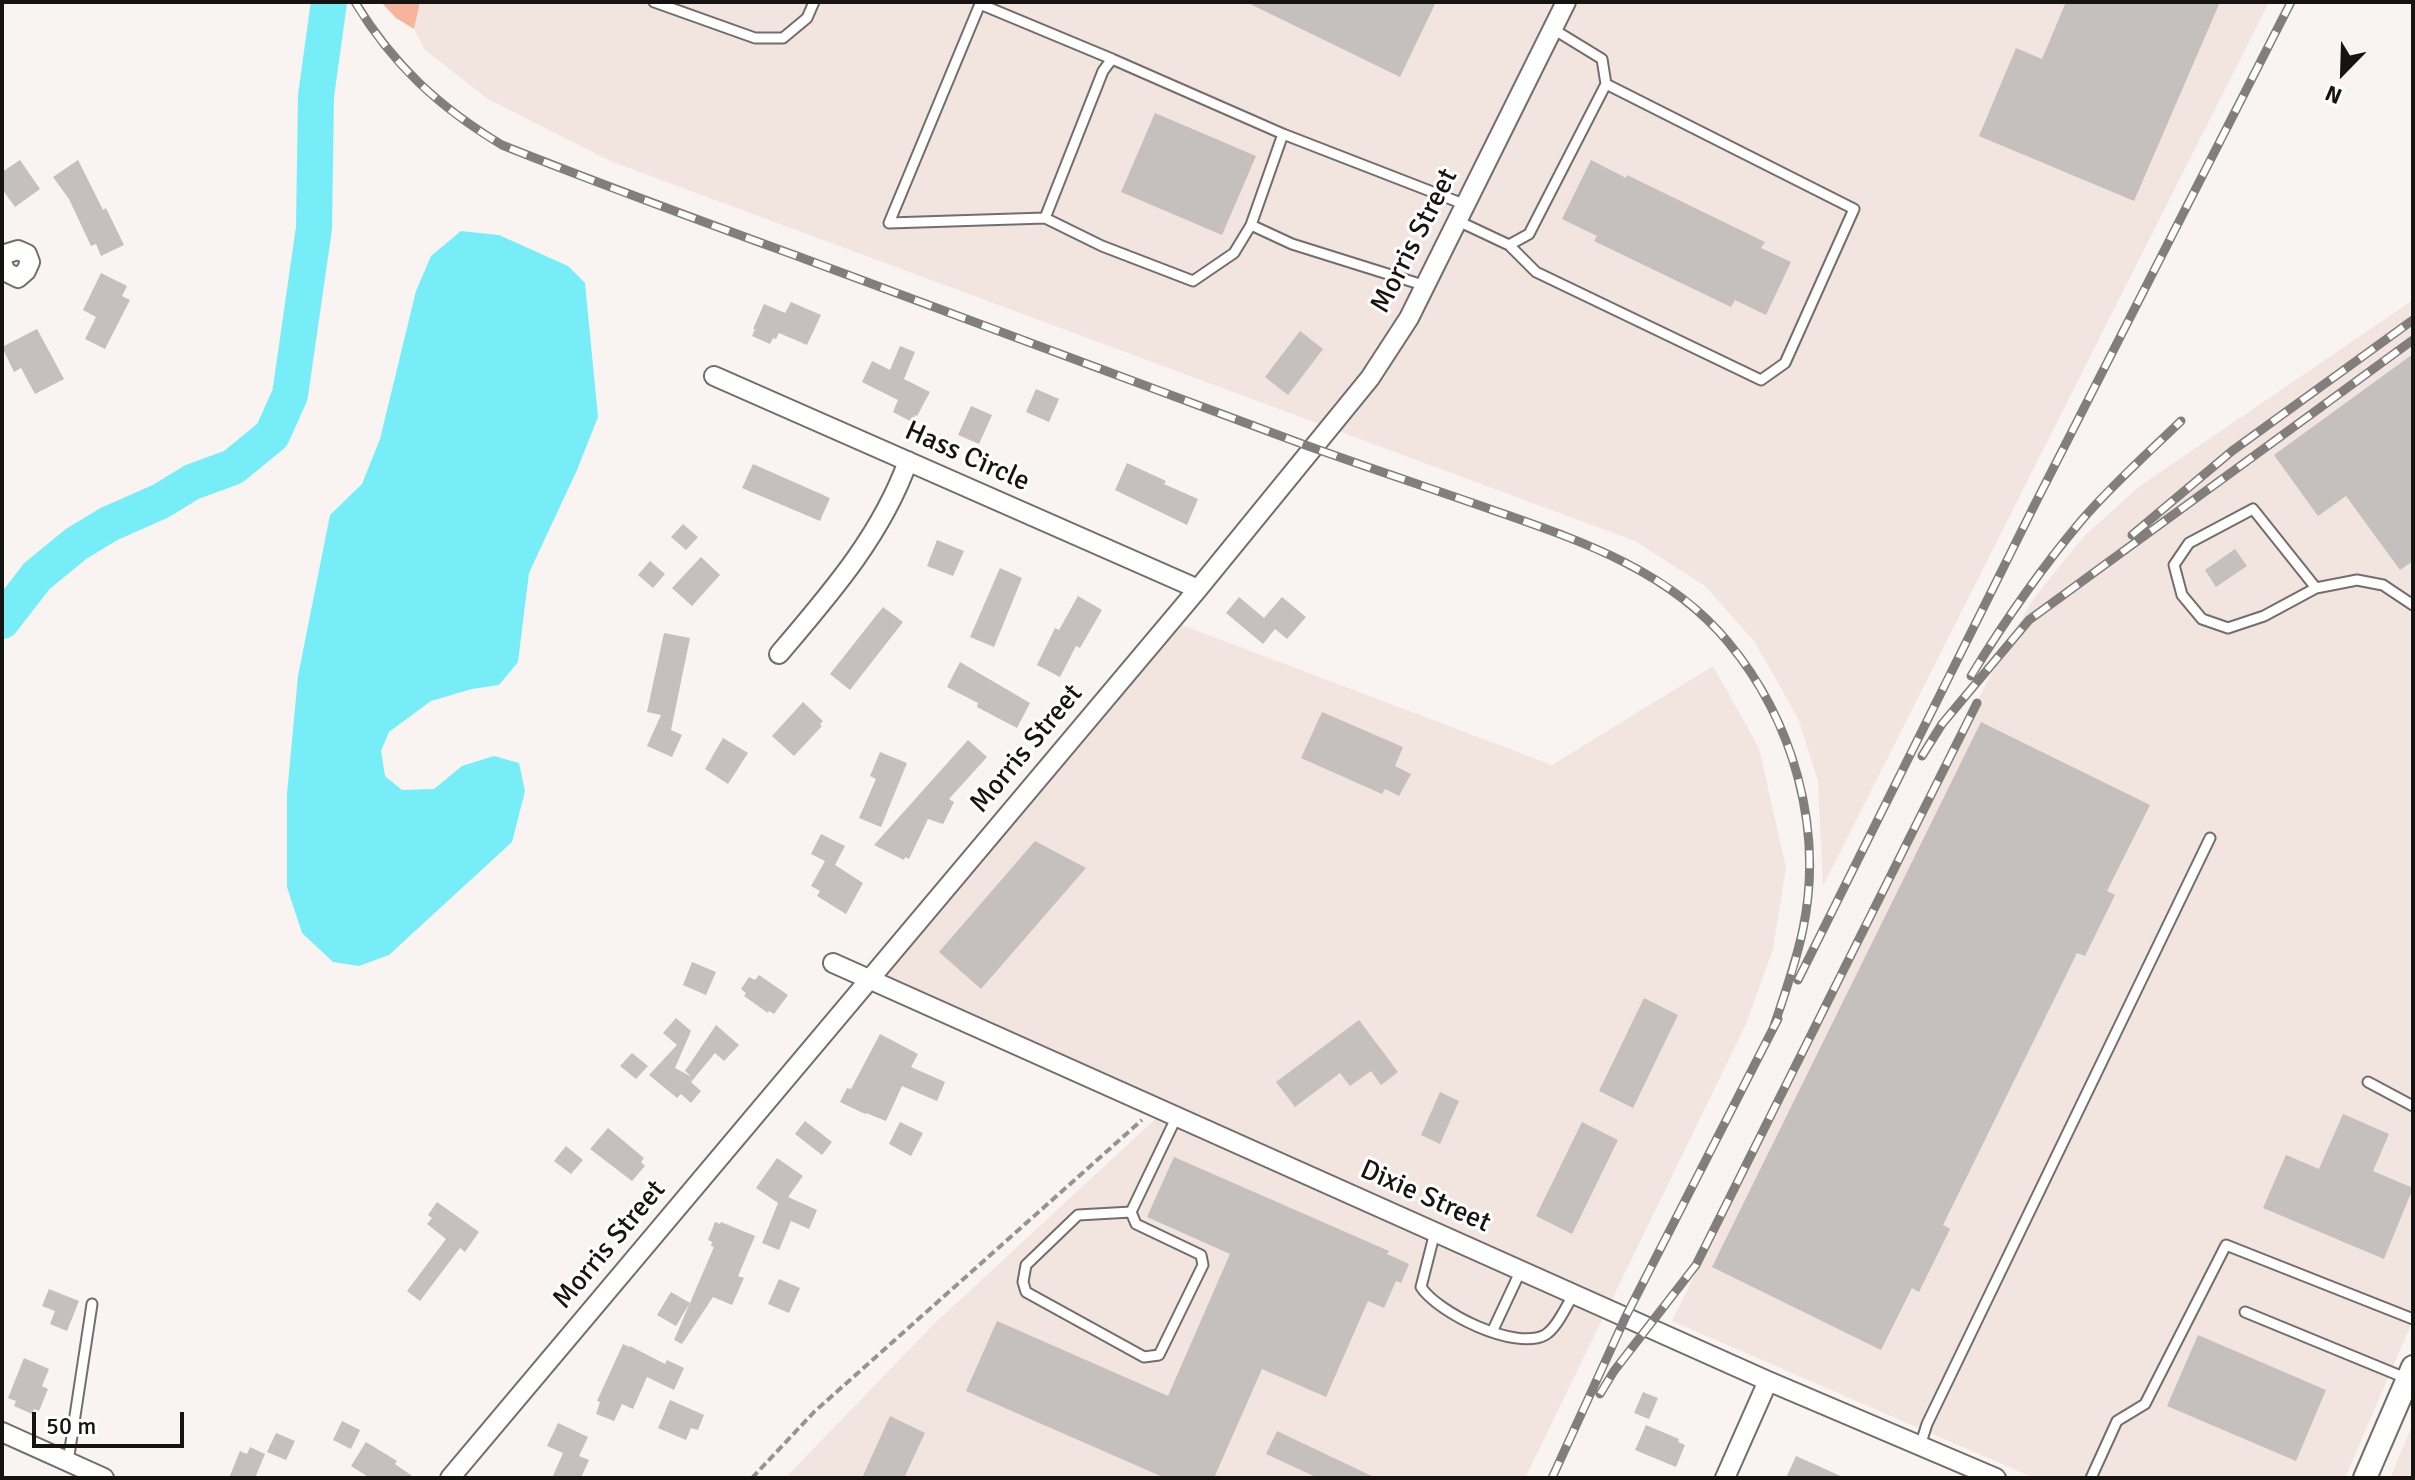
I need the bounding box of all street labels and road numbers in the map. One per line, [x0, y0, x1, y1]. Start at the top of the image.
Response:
street label: Morris Street [1364, 163, 1466, 319]
street label: Hass Circle [899, 415, 1035, 499]
street label: Morris Street [964, 678, 1090, 820]
street label: Dixie Street [1355, 1153, 1495, 1241]
street label: Morris Street [547, 1174, 673, 1316]

